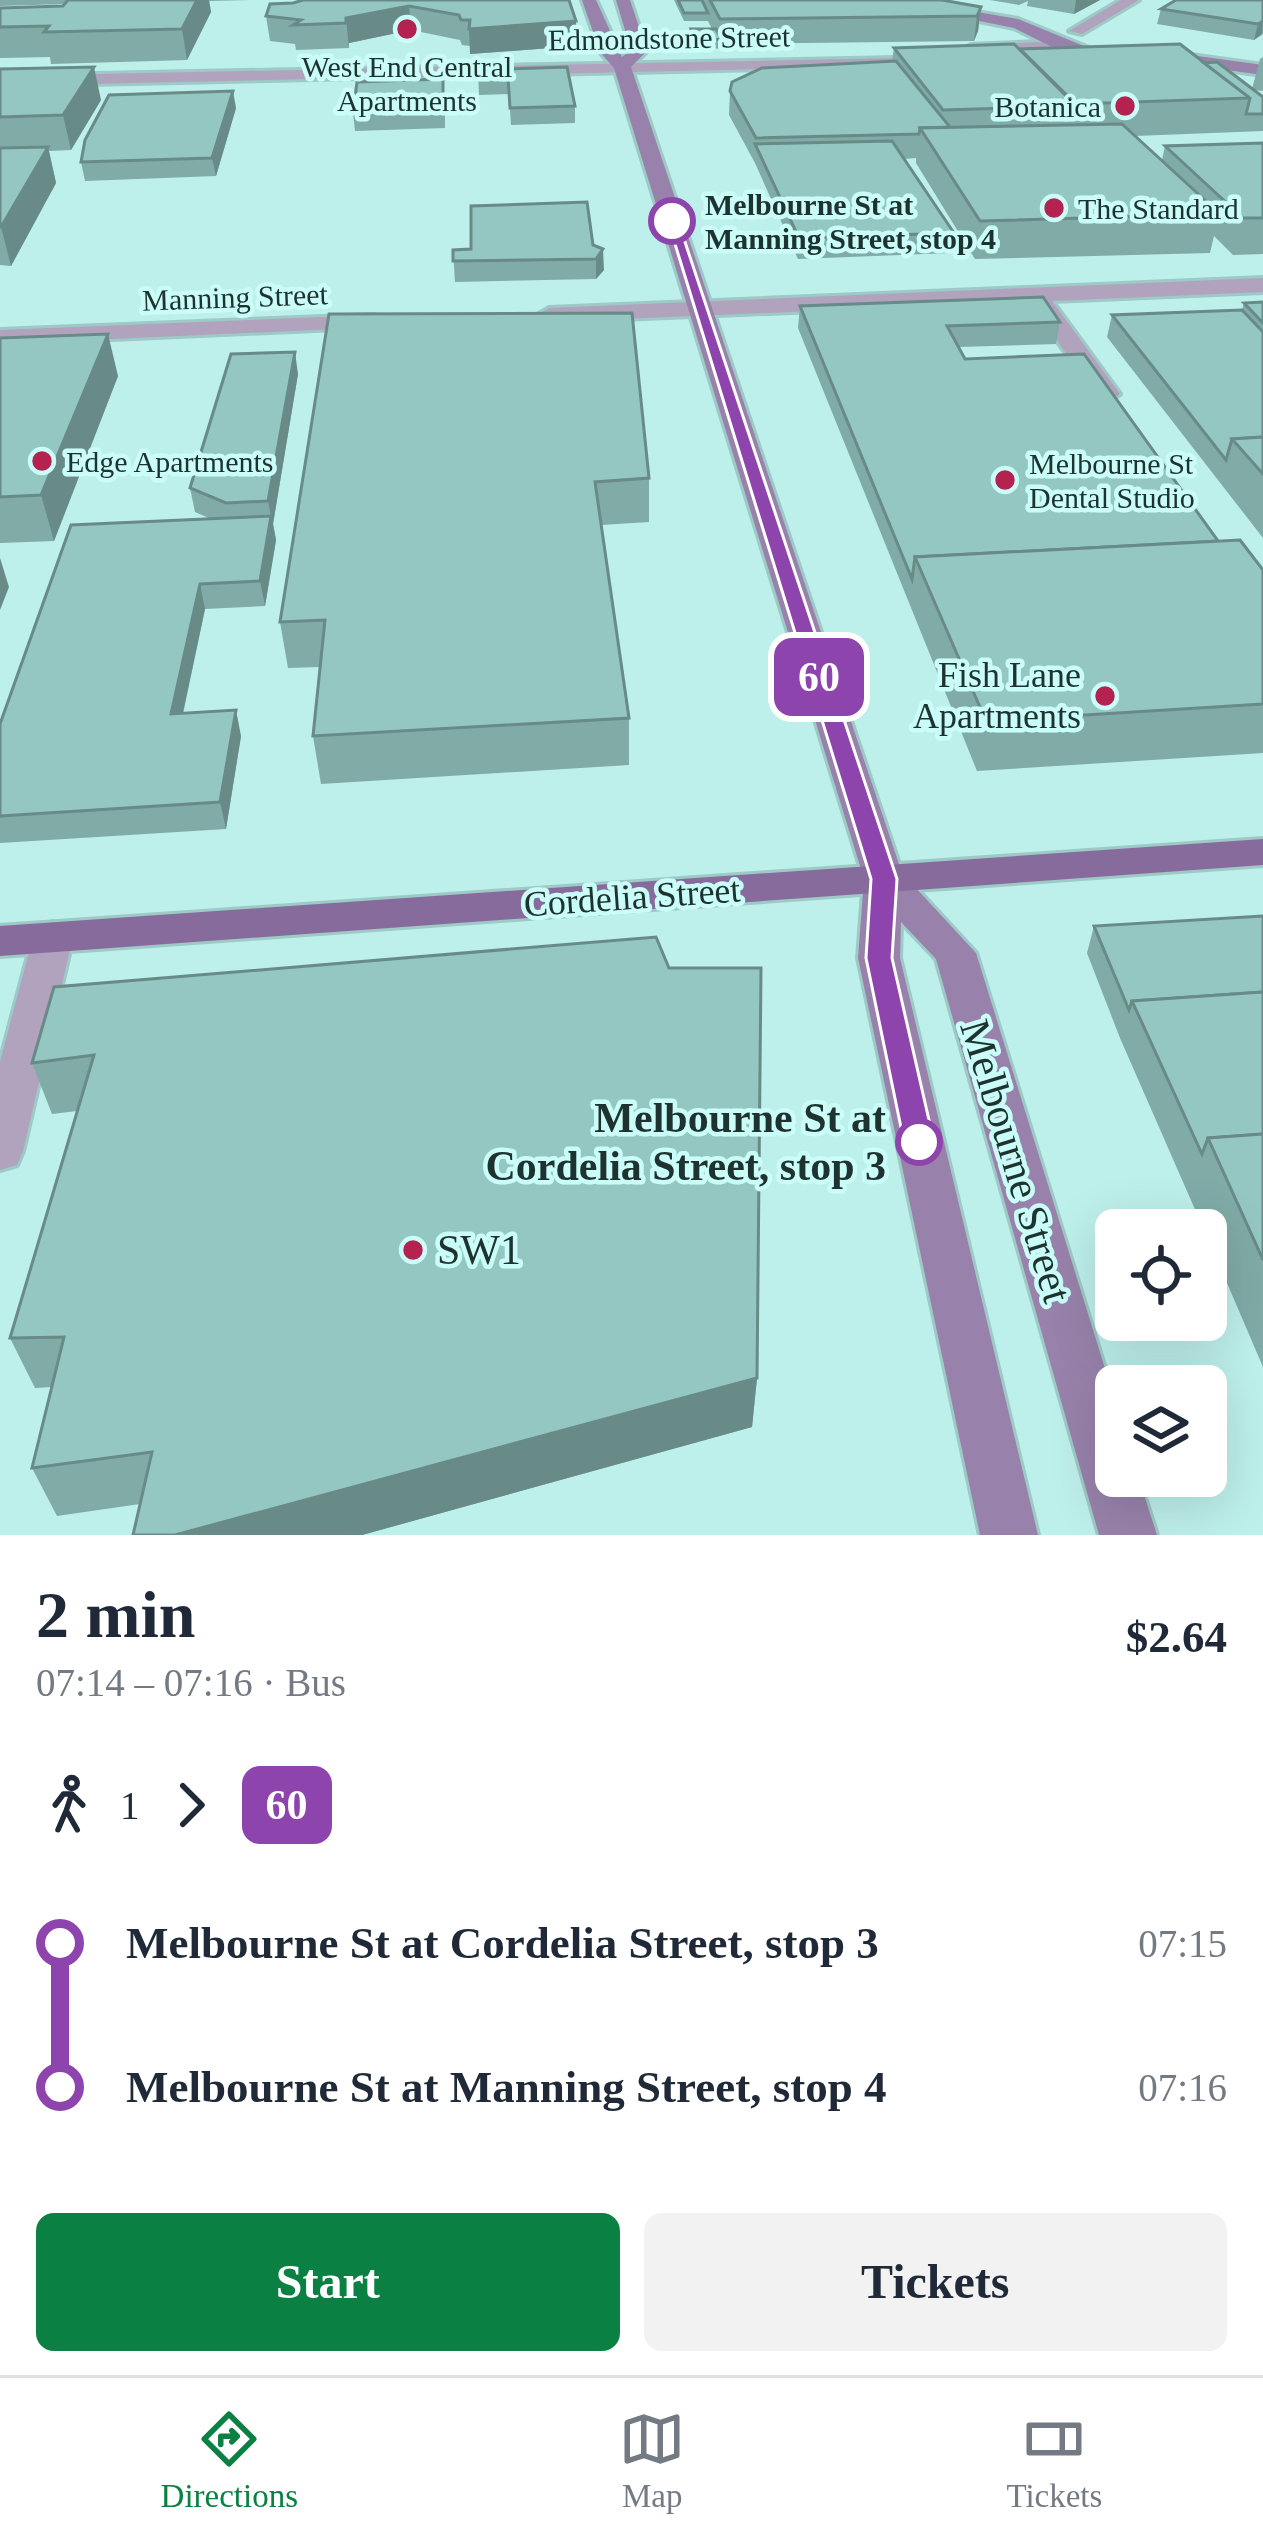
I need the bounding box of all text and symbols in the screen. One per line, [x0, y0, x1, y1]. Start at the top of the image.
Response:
marker: West End Central Apartments [394, 16, 420, 42]
street label: Edmondstone Street [547, 19, 791, 57]
place label: West End Central Apartments [302, 50, 512, 117]
place label: Botanica [994, 90, 1101, 123]
marker: Botanica [1112, 93, 1138, 119]
place label: Melbourne St at Manning Street, stop 4 [705, 188, 996, 255]
place label: The Standard [1078, 192, 1239, 225]
marker: The Standard [1041, 195, 1067, 221]
marker: Melbourne St at Manning Street, stop 4 [650, 199, 694, 243]
street label: Manning Street [142, 277, 329, 317]
place label: Edge Apartments [66, 445, 273, 478]
place label: Melbourne St Dental Studio [1029, 447, 1195, 514]
marker: Edge Apartments [29, 448, 55, 474]
marker: Melbourne St Dental Studio [992, 467, 1018, 493]
line badge: 60 [765, 638, 873, 716]
text: 60 [798, 654, 840, 700]
place label: Fish Lane Apartments [913, 655, 1081, 736]
marker: Fish Lane Apartments [1092, 683, 1118, 709]
street label: Cordelia Street [522, 869, 742, 925]
street label: Melbourne Street [951, 1014, 1081, 1308]
place label: Melbourne St at Cordelia Street, stop 3 [486, 1095, 886, 1189]
marker: Melbourne St at Cordelia Street, stop 3 [897, 1120, 941, 1164]
map controls [1095, 1209, 1227, 1497]
button: locate [1095, 1209, 1227, 1341]
place label: SW1 [437, 1227, 521, 1273]
marker: SW1 [400, 1237, 426, 1263]
button: layers [1095, 1365, 1227, 1497]
text: 2 min [36, 1578, 196, 1651]
text: $2.64 [1126, 1612, 1227, 1662]
text: 07:14 – 07:16 · Bus [36, 1661, 346, 1704]
icon: walk [36, 1772, 102, 1838]
icon: forward [158, 1772, 224, 1838]
text: 60 [266, 1782, 308, 1828]
text: 1 [120, 1784, 140, 1827]
text: Melbourne St at Cordelia Street, stop 3 [126, 1918, 879, 1968]
text: 07:15 [1138, 1922, 1227, 1965]
text: Melbourne St at Manning Street, stop 4 [126, 2062, 886, 2112]
text: 07:16 [1138, 2066, 1227, 2109]
button: Start [36, 2213, 620, 2351]
button: Tickets [644, 2213, 1227, 2351]
tab: Directions [161, 2406, 298, 2515]
tab: Map [619, 2406, 685, 2515]
tab: Tickets [1006, 2406, 1102, 2515]

